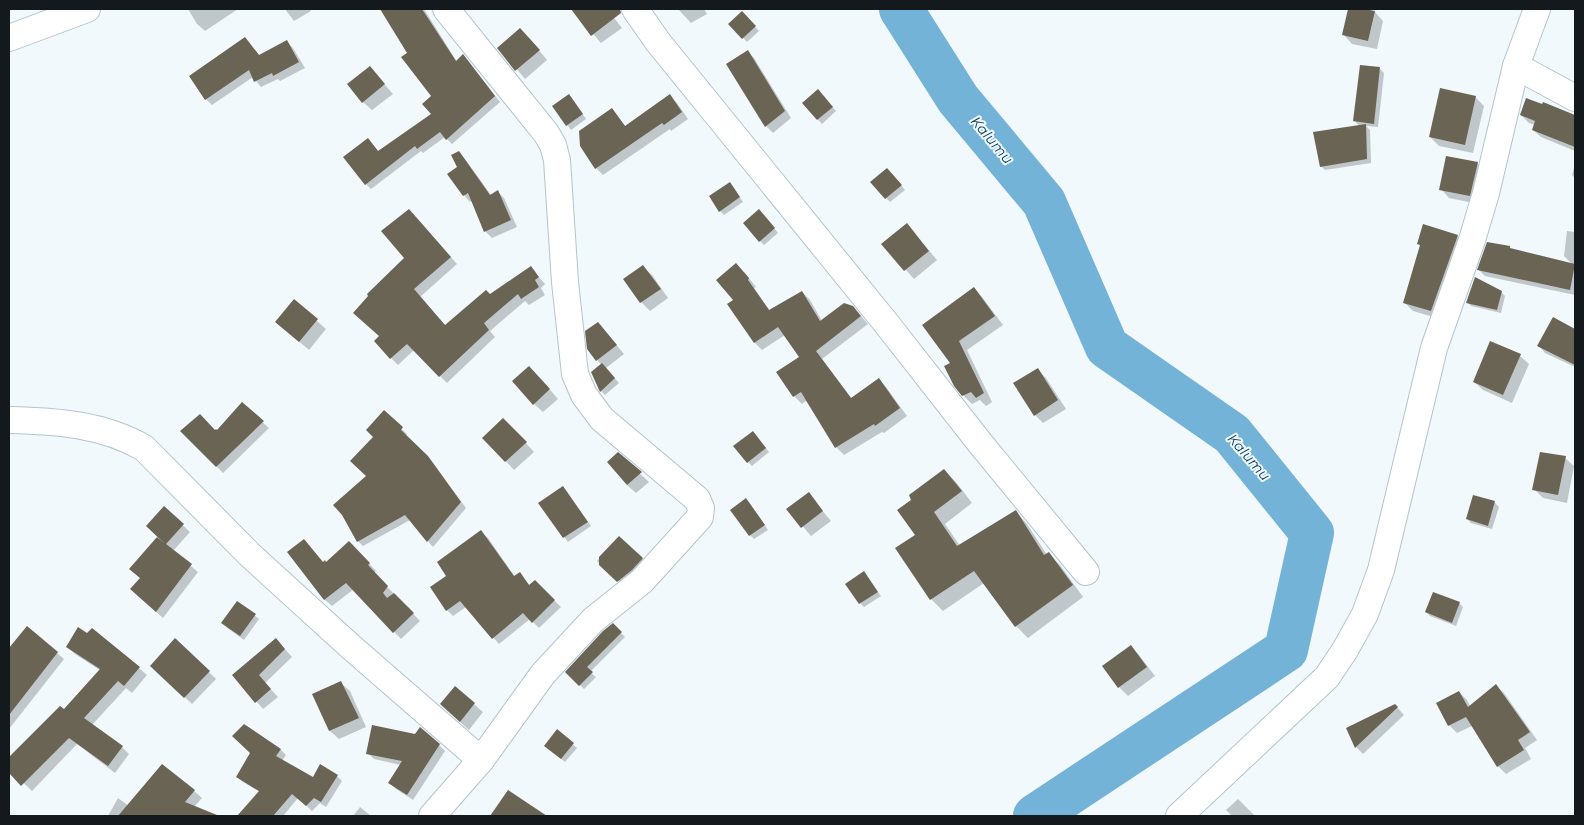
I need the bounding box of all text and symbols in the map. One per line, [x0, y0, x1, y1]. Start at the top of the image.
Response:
water label: Kalumu [967, 113, 1017, 167]
water label: Kalumu [1224, 430, 1274, 484]

